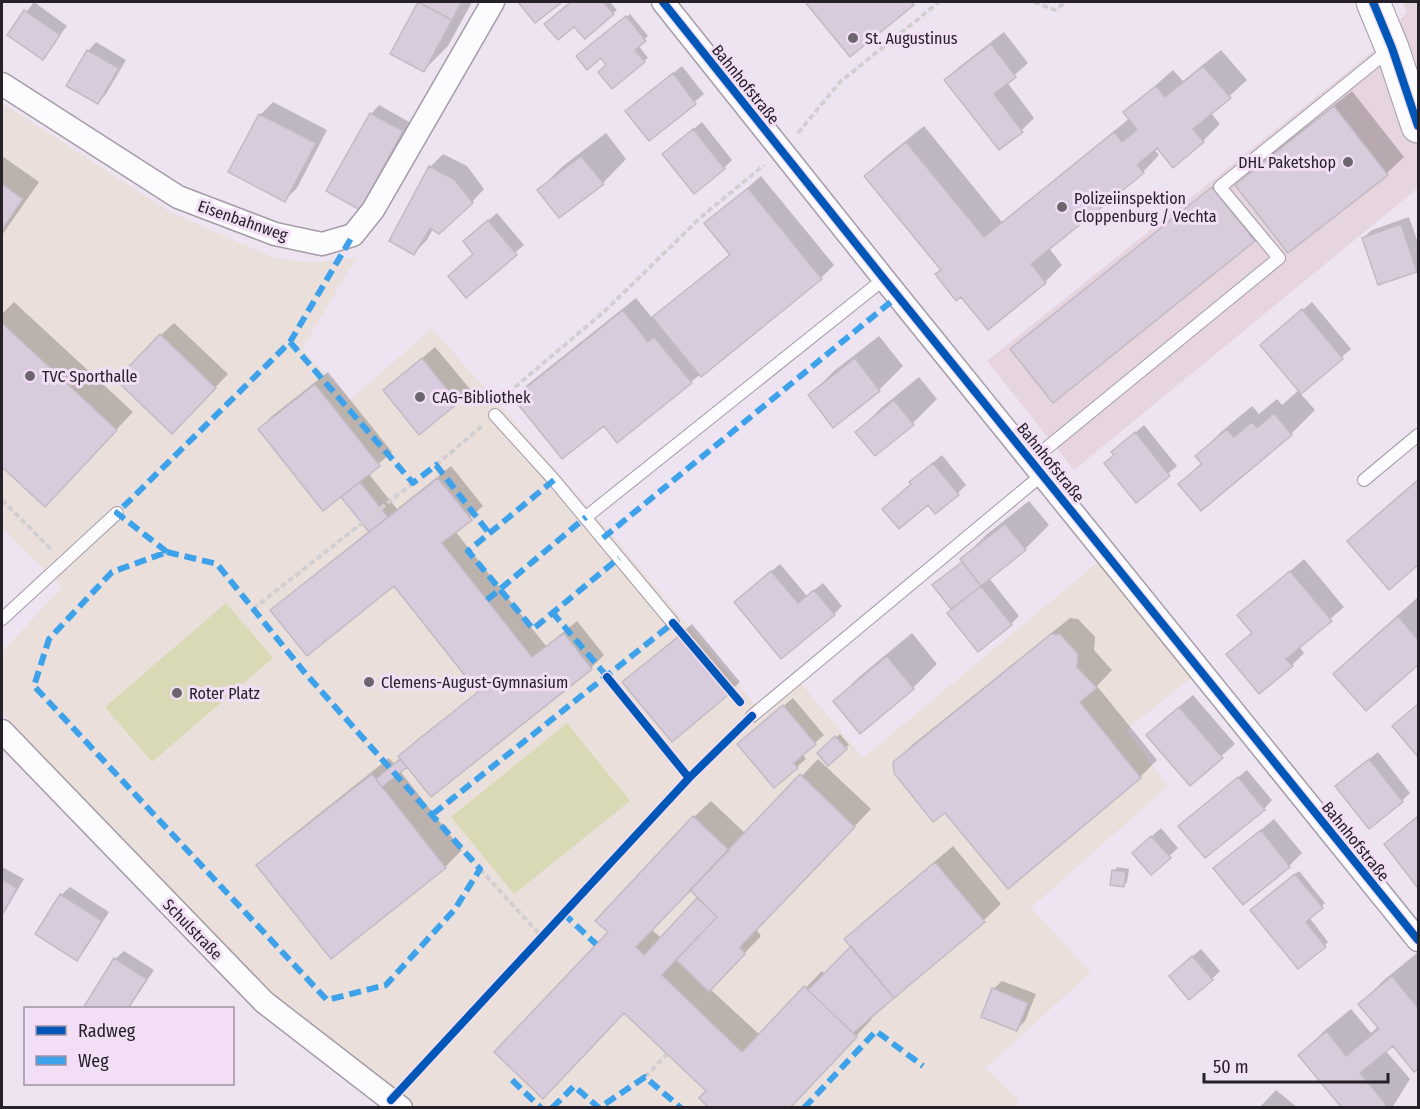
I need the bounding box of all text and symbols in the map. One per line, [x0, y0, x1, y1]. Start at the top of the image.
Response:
place label: St. Augustinus [865, 29, 958, 48]
marker: St. Augustinus [846, 31, 860, 45]
street label: Bahnhofstraße [708, 41, 783, 128]
place label: DHL Paketshop [1238, 153, 1336, 172]
marker: DHL Paketshop [1341, 155, 1355, 169]
place label: Polizeiinspektion Cloppenburg / Vechta [1074, 189, 1217, 226]
street label: Eisenbahnweg [195, 196, 291, 245]
marker: Polizeiinspektion Cloppenburg / Vechta [1055, 200, 1069, 214]
place label: TVC Sporthalle [42, 367, 138, 386]
marker: TVC Sporthalle [23, 369, 37, 383]
place label: CAG-Bibliothek [432, 388, 531, 407]
marker: CAG-Bibliothek [413, 390, 427, 404]
street label: Bahnhofstraße [1013, 419, 1088, 506]
place label: Clemens-August-Gymnasium [381, 673, 568, 692]
marker: Clemens-August-Gymnasium [362, 675, 376, 689]
place label: Roter Platz [189, 684, 260, 703]
marker: Roter Platz [170, 686, 184, 700]
street label: Bahnhofstraße [1318, 798, 1393, 885]
street label: Schulstraße [159, 895, 226, 964]
legend [24, 1007, 234, 1085]
text: Radweg [78, 1020, 136, 1042]
scale bar [1204, 1046, 1388, 1084]
text: Weg [78, 1050, 109, 1072]
text: 50 m [1213, 1056, 1249, 1078]

